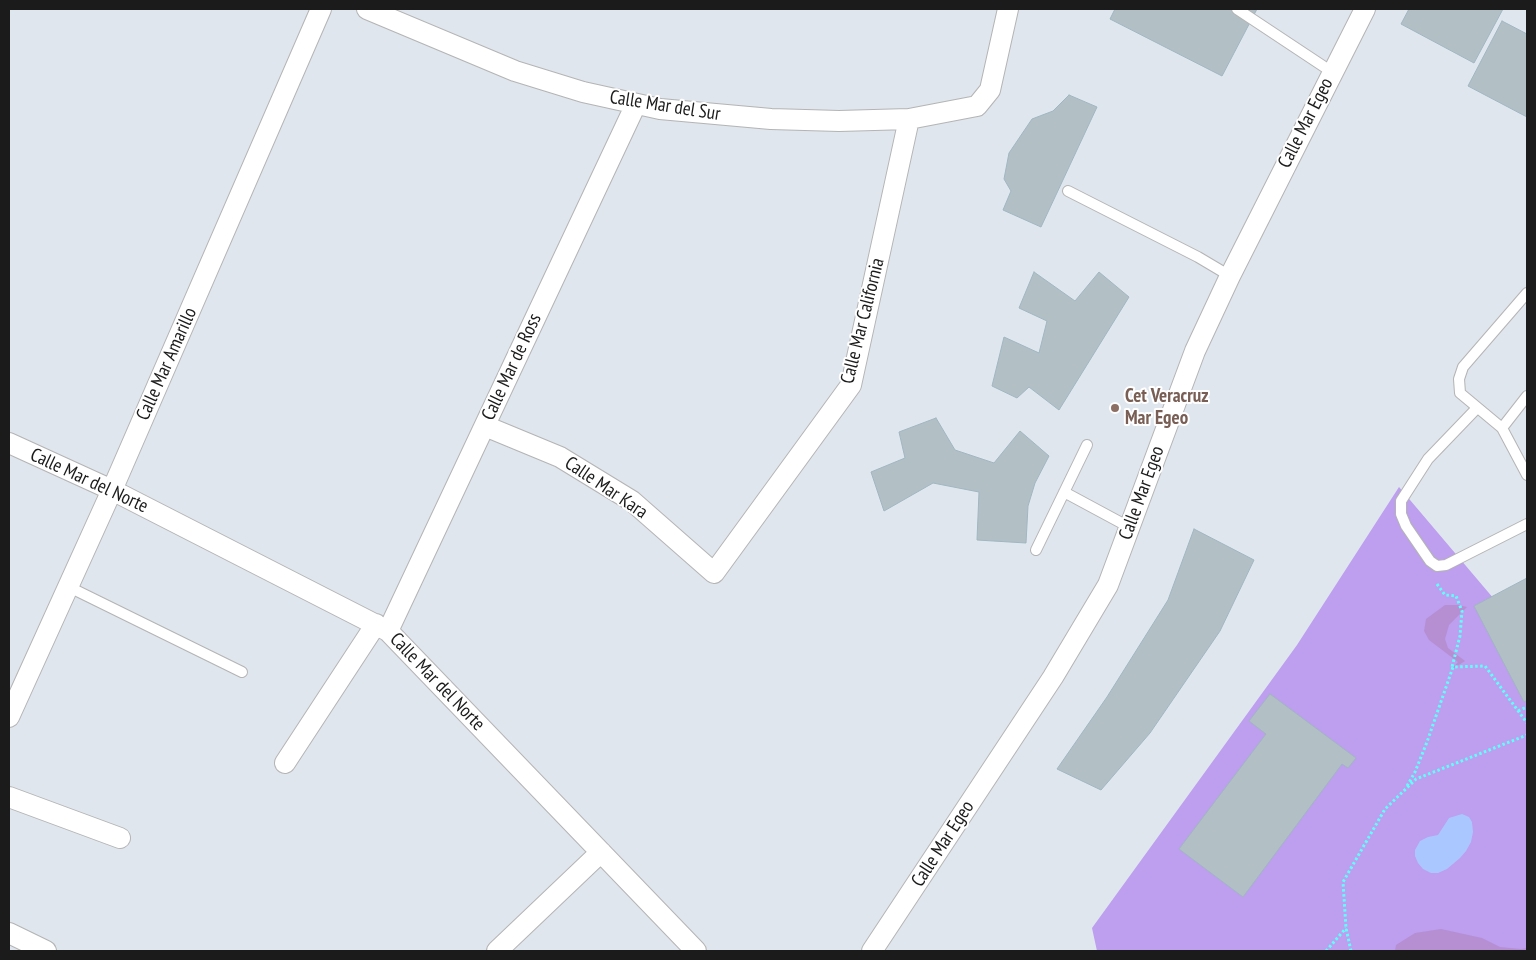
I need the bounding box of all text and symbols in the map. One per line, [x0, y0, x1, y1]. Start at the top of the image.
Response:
street label: Calle Mar Egeo [1274, 74, 1338, 172]
street label: Calle Mar del Sur [608, 86, 722, 126]
street label: Calle Mar California [836, 256, 890, 386]
street label: Calle Mar Amarillo [132, 304, 202, 424]
street label: Calle Mar de Ross [477, 310, 547, 424]
place label: Cet Veracruz Mar Egeo [1125, 386, 1209, 430]
marker: Cet Veracruz Mar Egeo [1109, 402, 1121, 414]
street label: Calle Mar Egeo [1115, 443, 1169, 543]
street label: Calle Mar del Norte [27, 444, 151, 518]
street label: Calle Mar Kara [560, 452, 652, 524]
street label: Calle Mar del Norte [385, 628, 489, 736]
street label: Calle Mar Egeo [907, 797, 979, 891]

